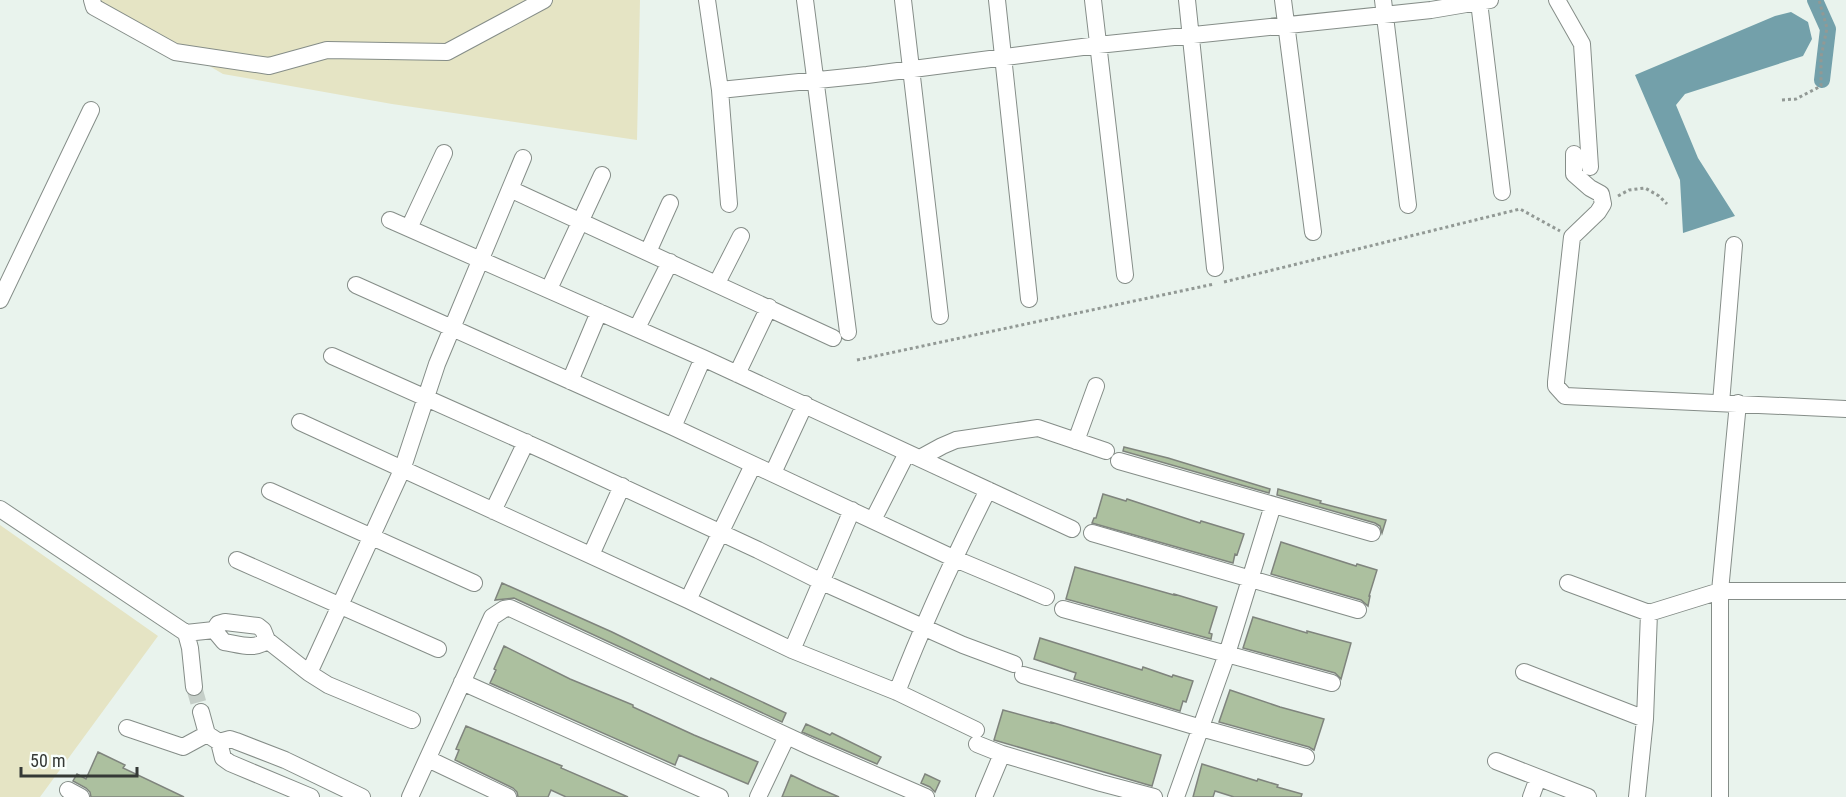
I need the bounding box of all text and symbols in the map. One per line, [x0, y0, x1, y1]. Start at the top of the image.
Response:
scale bar [21, 740, 136, 778]
text: 50 m [30, 750, 65, 771]

